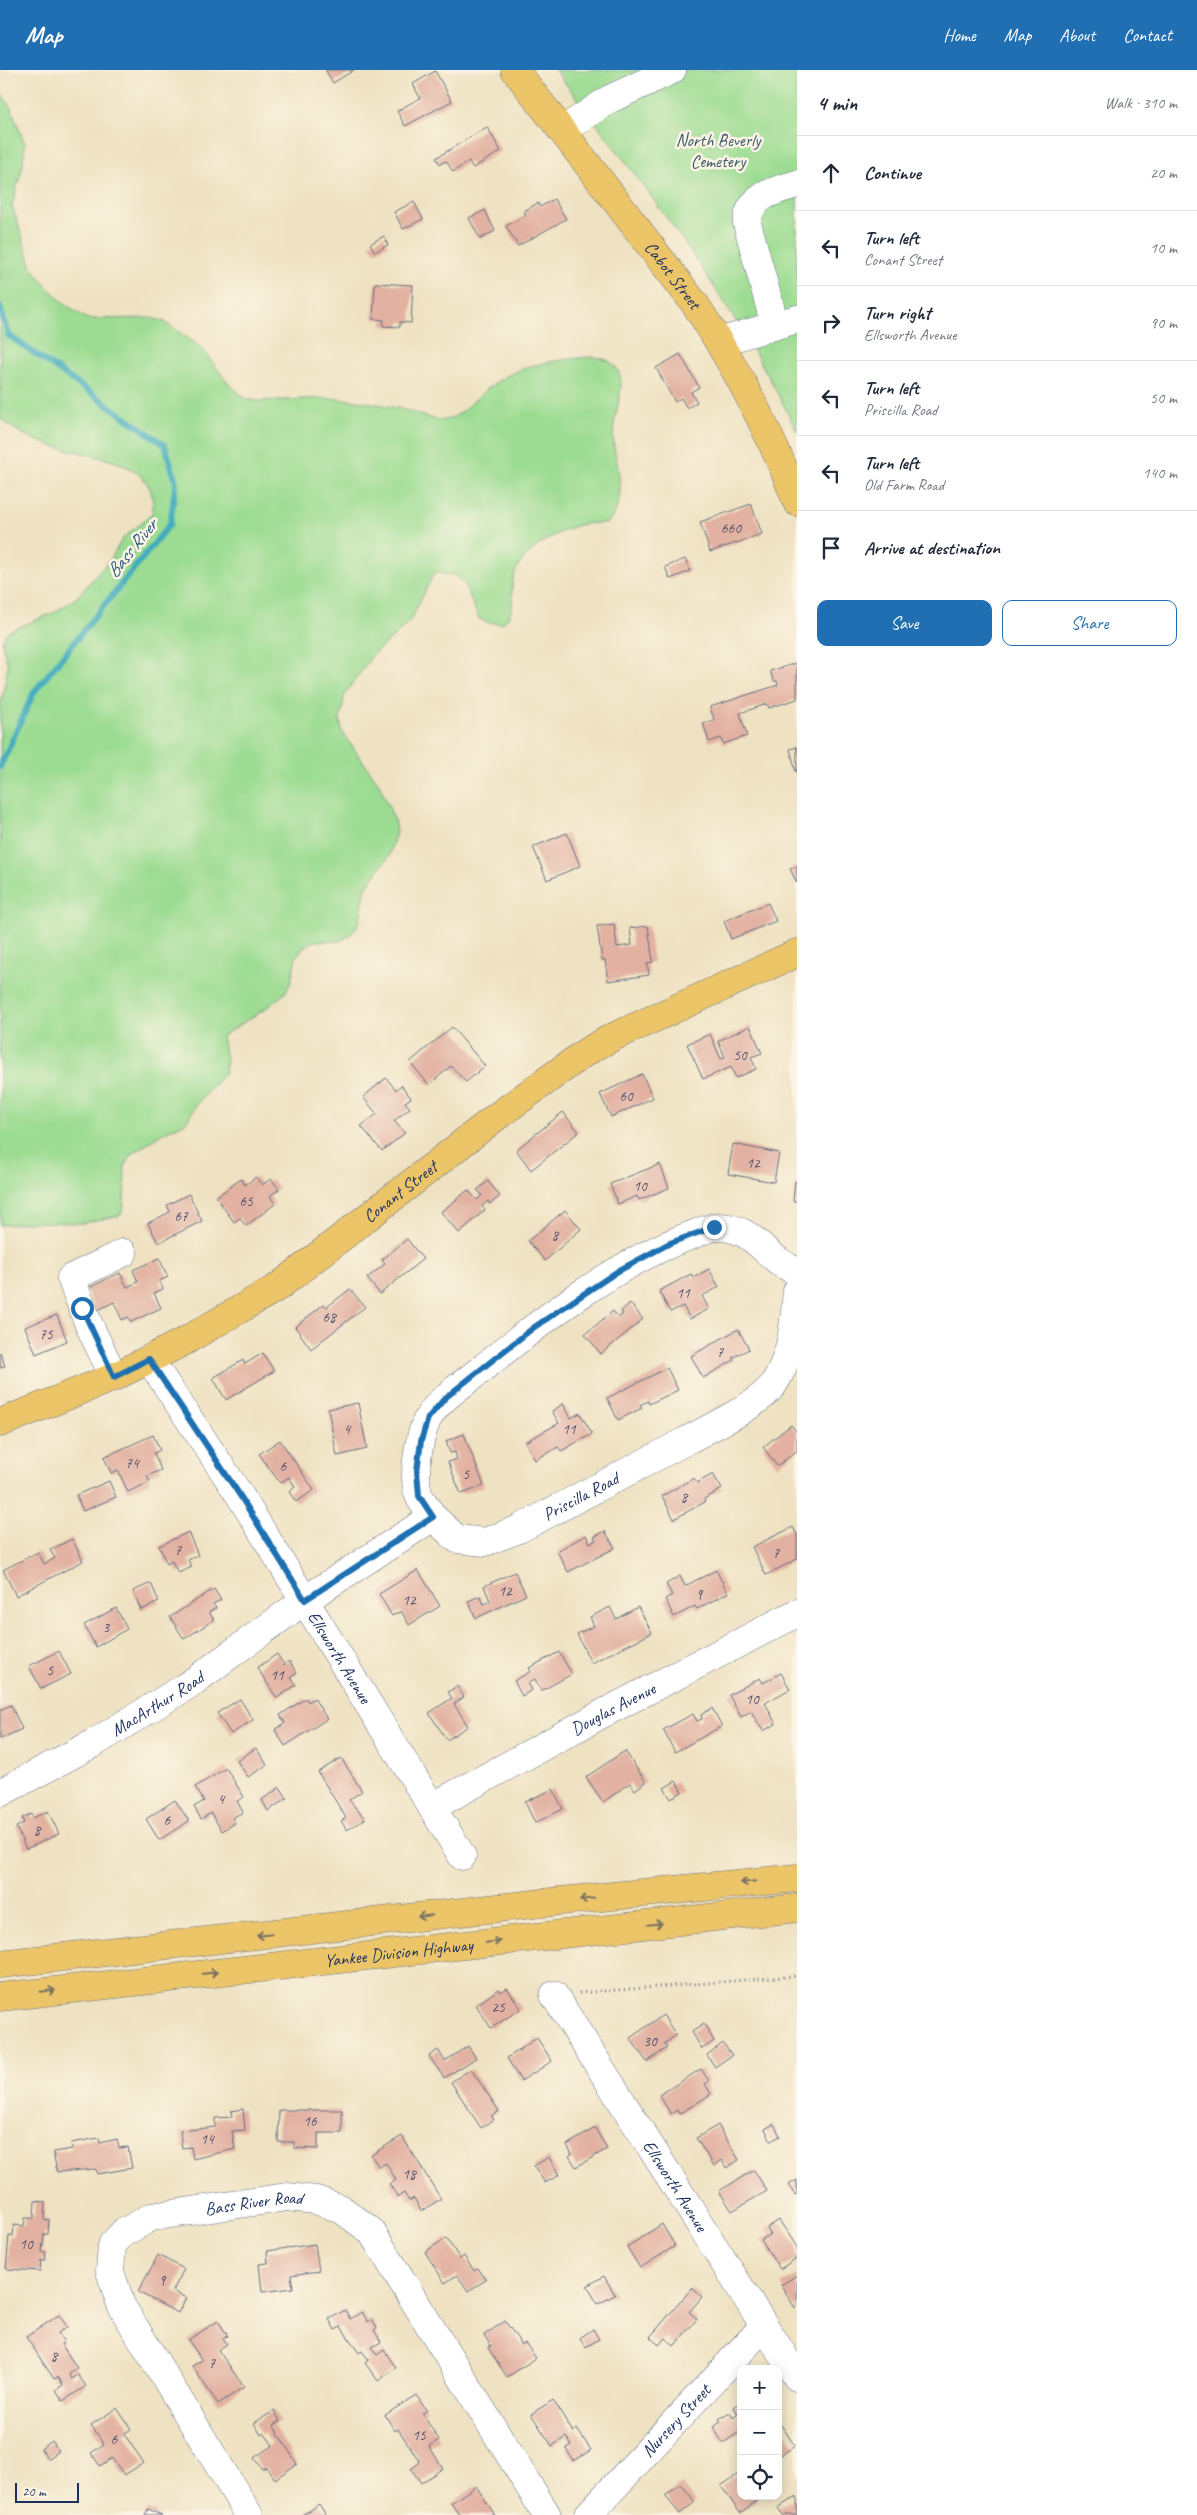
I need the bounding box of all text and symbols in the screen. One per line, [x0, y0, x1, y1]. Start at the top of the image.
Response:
text: Map [25, 20, 62, 50]
text: Home [943, 24, 976, 46]
text: Map [1004, 24, 1031, 46]
text: About [1059, 24, 1095, 46]
text: Contact [1123, 24, 1172, 46]
text: 4 min [817, 90, 857, 116]
text: Walk · 310 m [1105, 93, 1177, 113]
park label: North Beverly Cemetery [676, 129, 762, 172]
icon: ahead [817, 159, 845, 187]
text: Continue [864, 161, 921, 185]
text: 20 m [1150, 163, 1177, 183]
text: Turn left [864, 226, 919, 250]
icon: left [817, 234, 845, 262]
street label: Cabot Street [640, 237, 707, 315]
text: 10 m [1150, 238, 1177, 258]
text: Conant Street [864, 250, 942, 270]
text: Turn right [864, 301, 931, 325]
icon: right [817, 309, 845, 337]
text: 90 m [1150, 313, 1177, 333]
text: Ellsworth Avenue [864, 325, 956, 345]
text: Turn left [864, 376, 919, 400]
icon: left [817, 384, 845, 412]
text: 50 m [1150, 388, 1177, 408]
text: Priscilla Road [864, 400, 937, 420]
text: Turn left [864, 451, 919, 475]
icon: left [817, 459, 845, 487]
text: 140 m [1143, 463, 1177, 483]
text: Old Farm Road [864, 475, 944, 495]
water label: Bass River [101, 511, 165, 583]
house number: 660 [721, 519, 742, 538]
icon: arrive [817, 534, 845, 562]
text: Arrive at destination [864, 536, 1000, 560]
button: Save [817, 600, 992, 646]
button: Share [1002, 600, 1177, 646]
house number: 50 [733, 1046, 748, 1065]
house number: 60 [619, 1087, 634, 1106]
street label: Conant Street [359, 1154, 444, 1227]
house number: 12 [746, 1154, 761, 1173]
house number: 10 [633, 1177, 648, 1196]
house number: 65 [239, 1192, 254, 1211]
house number: 67 [174, 1207, 189, 1226]
route end [703, 1216, 726, 1239]
house number: 8 [552, 1226, 560, 1245]
house number: 11 [676, 1284, 691, 1303]
route start [71, 1297, 94, 1320]
house number: 68 [322, 1308, 337, 1327]
house number: 75 [39, 1325, 54, 1344]
house number: 7 [717, 1343, 725, 1362]
house number: 4 [344, 1420, 352, 1439]
house number: 11 [562, 1420, 577, 1439]
house number: 74 [125, 1454, 140, 1473]
house number: 6 [280, 1457, 288, 1476]
house number: 5 [463, 1465, 471, 1484]
street label: Priscilla Road [539, 1466, 625, 1525]
house number: 8 [681, 1488, 689, 1507]
house number: 7 [175, 1541, 183, 1560]
house number: 7 [773, 1544, 781, 1563]
house number: 12 [498, 1582, 513, 1601]
house number: 9 [696, 1585, 704, 1604]
house number: 12 [402, 1591, 417, 1610]
street label: Ellsworth Avenue [303, 1607, 377, 1708]
house number: 3 [103, 1618, 111, 1637]
house number: 5 [47, 1661, 55, 1680]
street label: MacArthur Road [107, 1665, 211, 1741]
house number: 11 [270, 1666, 285, 1685]
street label: Douglas Avenue [567, 1677, 660, 1740]
house number: 10 [745, 1690, 760, 1709]
house number: 4 [218, 1790, 226, 1809]
house number: 6 [164, 1811, 172, 1830]
house number: 8 [34, 1821, 42, 1840]
one-way arrow [741, 1878, 757, 1887]
one-way arrow [579, 1894, 595, 1903]
one-way arrow [418, 1911, 434, 1921]
one-way arrow [646, 1919, 662, 1929]
one-way arrow [256, 1930, 272, 1940]
street label: Yankee Division Highway [323, 1933, 476, 1972]
one-way arrow [485, 1937, 501, 1947]
one-way arrow [202, 1968, 218, 1978]
one-way arrow [40, 1986, 56, 1996]
house number: 25 [491, 1998, 506, 2017]
house number: 30 [643, 2032, 658, 2051]
house number: 16 [303, 2112, 318, 2131]
house number: 14 [200, 2130, 215, 2149]
street label: Ellsworth Avenue [638, 2136, 713, 2236]
house number: 18 [402, 2165, 417, 2184]
street label: Bass River Road [203, 2186, 306, 2220]
house number: 10 [19, 2235, 34, 2254]
house number: 9 [159, 2271, 167, 2290]
house number: 8 [51, 2347, 59, 2366]
house number: 7 [209, 2354, 217, 2373]
map controls [737, 2365, 782, 2500]
button: + [737, 2365, 782, 2410]
street label: Nursery Street [637, 2378, 717, 2462]
button: − [737, 2410, 782, 2455]
house number: 15 [412, 2426, 427, 2445]
house number: 6 [111, 2430, 119, 2449]
button: locate [737, 2455, 782, 2500]
scale bar [15, 2480, 79, 2503]
text: 20 m [22, 2483, 46, 2500]

